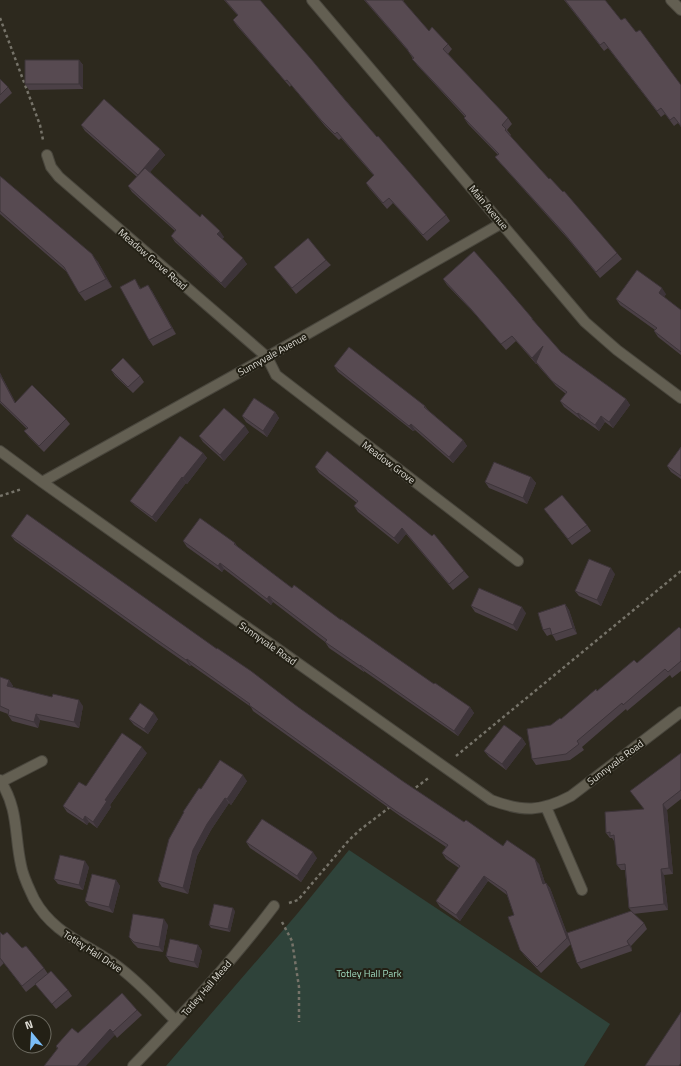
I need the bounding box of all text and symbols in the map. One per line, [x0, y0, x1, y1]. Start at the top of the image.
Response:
street label: Main Avenue [465, 182, 512, 233]
street label: Meadow Grove Road [115, 225, 190, 294]
street label: Sunnyvale Avenue [235, 329, 309, 380]
street label: Meadow Grove [359, 437, 418, 487]
street label: Sunnyvale Road [236, 618, 300, 669]
street label: Sunnyvale Road [584, 736, 647, 789]
street label: Totley Hall Drive [60, 927, 125, 976]
street label: Totley Hall Mead [178, 957, 235, 1020]
park label: Totley Hall Park [336, 966, 402, 981]
north arrow [12, 1014, 52, 1054]
text: N [23, 1016, 35, 1033]

